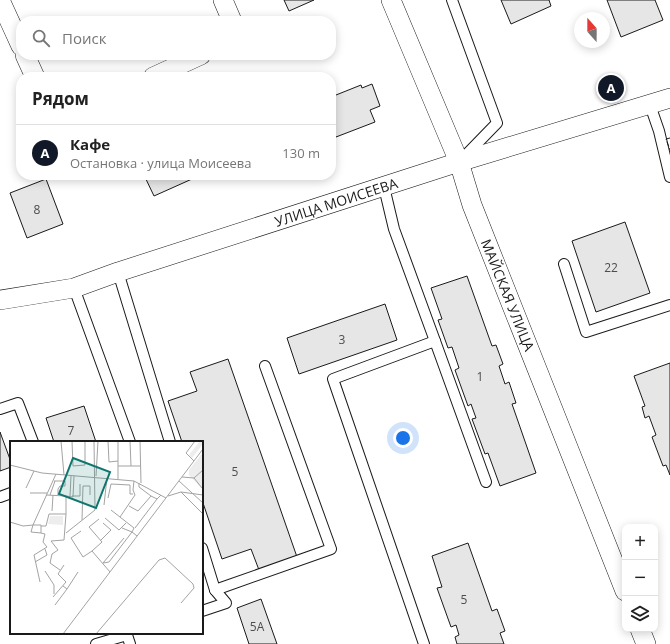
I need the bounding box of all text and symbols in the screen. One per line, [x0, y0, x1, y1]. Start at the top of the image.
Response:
north arrow [574, 12, 610, 48]
search box [16, 16, 336, 60]
icon: search [30, 27, 52, 49]
text: Поиск [62, 28, 106, 48]
pin: A [598, 73, 624, 103]
text: Рядом [32, 87, 89, 110]
text: Кафе [70, 134, 110, 154]
text: A [41, 144, 49, 162]
text: 130 m [282, 144, 320, 162]
text: Остановка · улица Моисеева [70, 154, 252, 172]
street label: УЛИЦА МОИСЕЕВА [272, 173, 400, 231]
house number: 8 [34, 201, 41, 218]
street label: МАЙСКАЯ УЛИЦА [477, 236, 539, 354]
house number: 22 [604, 259, 618, 276]
house number: 3 [339, 331, 346, 348]
house number: 1 [477, 368, 483, 385]
house number: 7 [68, 422, 75, 439]
your location [393, 428, 413, 448]
inset map [10, 441, 203, 634]
house number: 5 [232, 463, 239, 480]
map controls [622, 524, 658, 632]
button: + [622, 524, 658, 560]
button: − [622, 560, 658, 596]
house number: 5 [461, 591, 468, 608]
button: layers [622, 596, 658, 632]
house number: 5А [250, 618, 265, 635]

